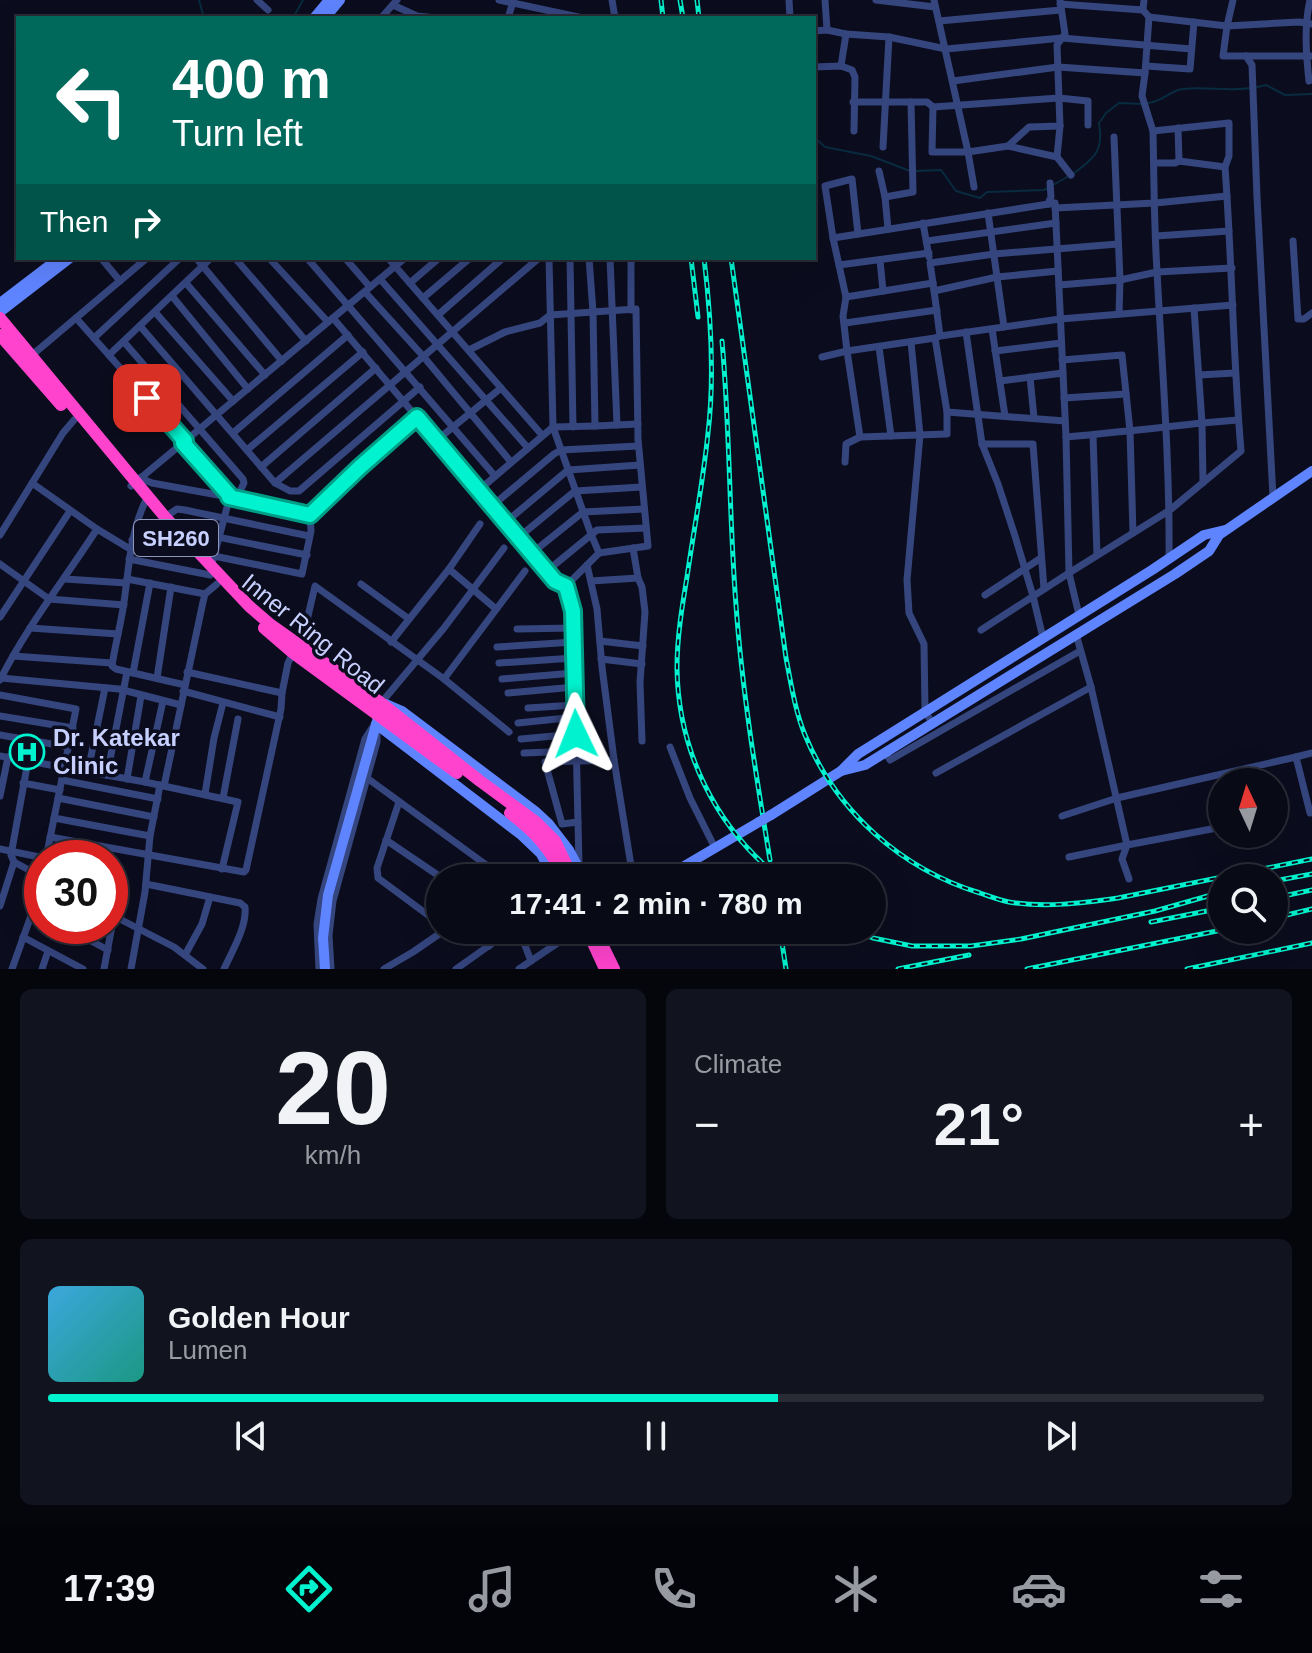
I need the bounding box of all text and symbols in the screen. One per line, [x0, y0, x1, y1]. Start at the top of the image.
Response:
text: 400 m [172, 47, 331, 110]
icon: left [40, 48, 144, 152]
text: Turn left [172, 113, 303, 154]
icon: right [124, 200, 168, 244]
text: Then [40, 205, 108, 238]
pin [113, 364, 181, 432]
icon: arrive [125, 376, 169, 420]
road number: SH260 [134, 520, 218, 556]
street label: Inner Ring Road [237, 568, 390, 699]
position arrow [534, 692, 618, 776]
place label: Dr. Katekar Clinic [53, 724, 180, 779]
hospital icon: Dr. Katekar Clinic [8, 733, 46, 771]
north arrow [1208, 768, 1288, 848]
map controls [1208, 768, 1288, 944]
speed limit sign: 30 [24, 840, 128, 944]
button: search [1208, 864, 1288, 944]
text: 17:41 · 2 min · 780 m [509, 887, 803, 920]
text: 20 [275, 1030, 391, 1146]
text: Climate [694, 1049, 782, 1079]
text: 21° [934, 1091, 1024, 1158]
text: − [694, 1100, 720, 1149]
text: + [1238, 1100, 1264, 1149]
text: km/h [305, 1140, 361, 1170]
text: Golden Hour [168, 1301, 350, 1334]
text: Lumen [168, 1335, 248, 1365]
icon: previous [229, 1414, 273, 1458]
icon: pause [634, 1414, 678, 1458]
icon: next [1039, 1414, 1083, 1458]
icon: directions [281, 1561, 337, 1617]
icon: music [464, 1561, 520, 1617]
icon: phone [646, 1561, 702, 1617]
icon: climate [828, 1561, 884, 1617]
icon: car [1011, 1561, 1067, 1617]
icon: filters [1193, 1561, 1249, 1617]
text: 17:39 [63, 1568, 155, 1609]

